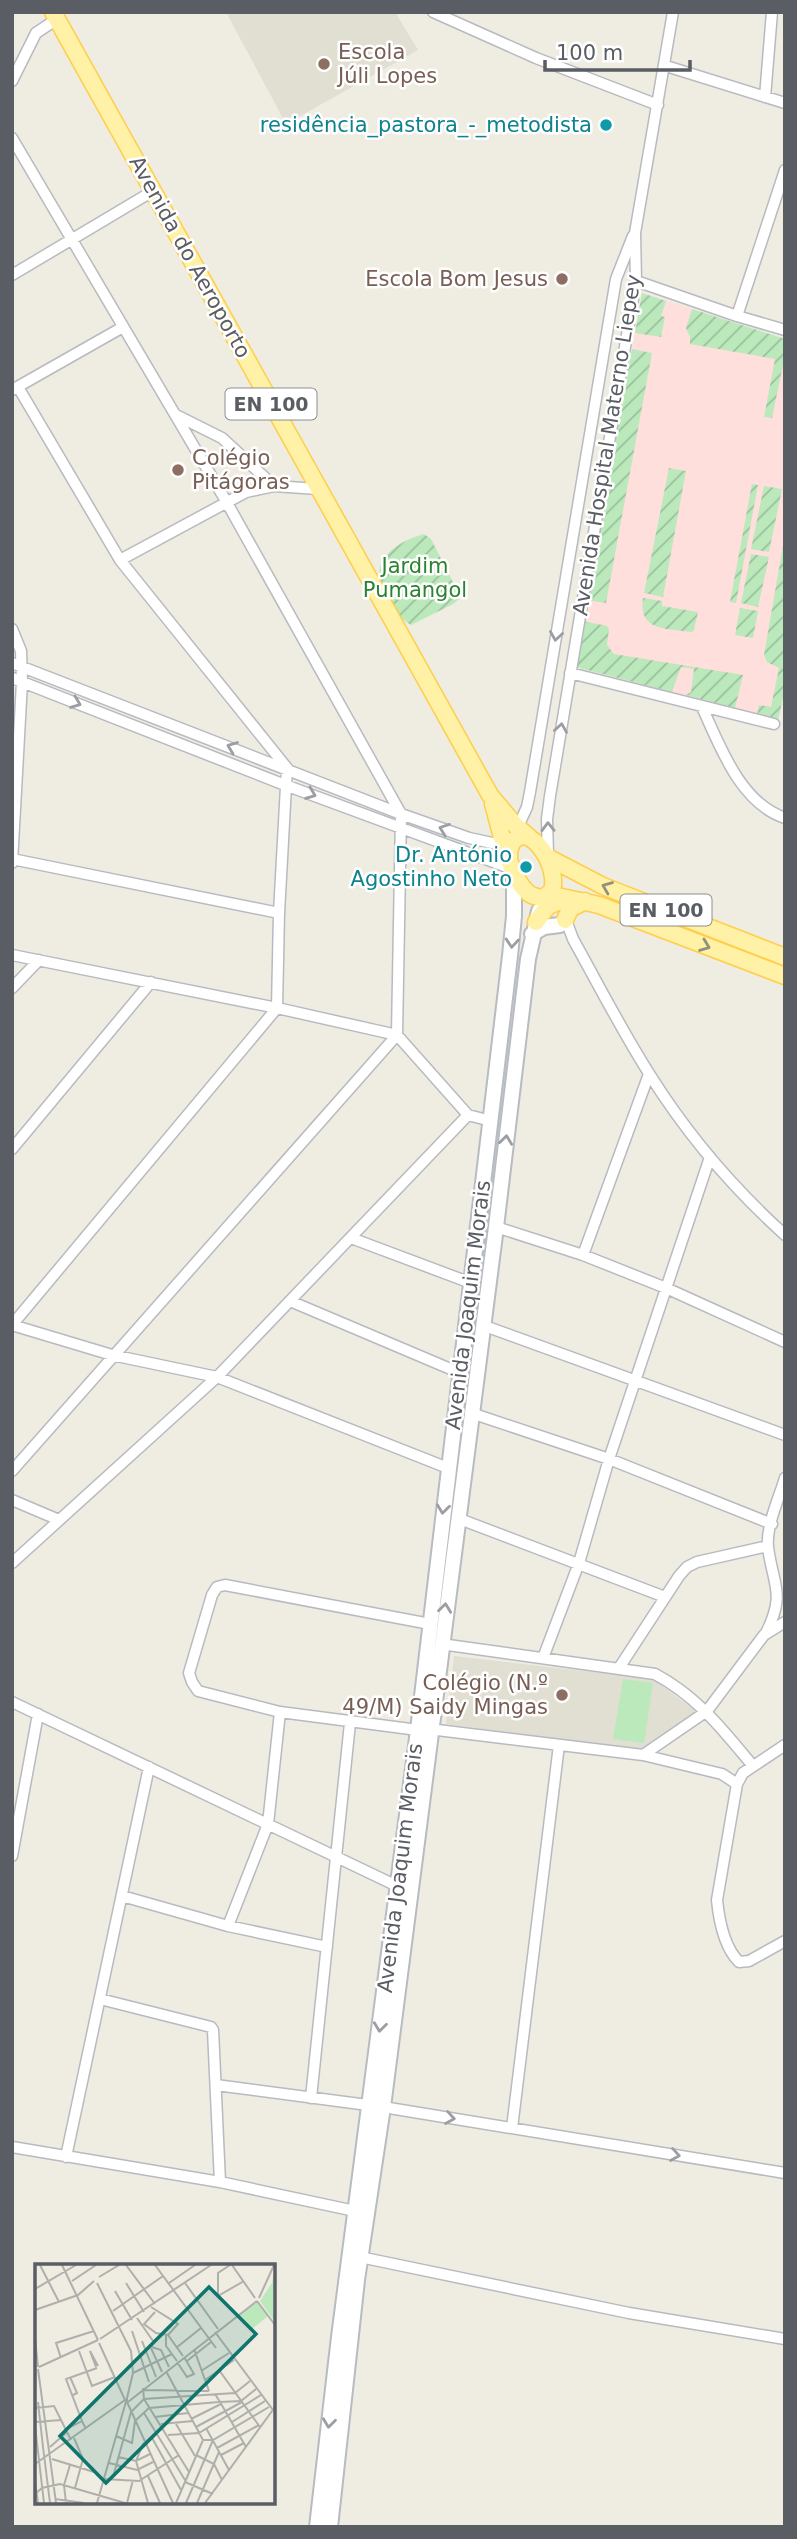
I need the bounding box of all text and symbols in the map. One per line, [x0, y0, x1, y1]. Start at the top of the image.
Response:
scale bar [545, 28, 690, 72]
place label: Escola Júli Lopes [336, 40, 437, 88]
text: 100 m [556, 41, 623, 65]
marker: Escola Júli Lopes [316, 56, 332, 72]
place label: residência_pastora_-_metodista [260, 113, 592, 138]
marker: residência_pastora_-_metodista [598, 117, 614, 133]
street label: Avenida do Aeroporto [124, 152, 256, 362]
place label: Escola Bom Jesus [365, 267, 548, 291]
marker: Escola Bom Jesus [554, 271, 570, 287]
street label: Avenida Hospital Materno Liepey [568, 273, 646, 617]
road number: EN 100 [226, 388, 316, 420]
place label: Colégio Pitágoras [192, 446, 290, 494]
marker: Colégio Pitágoras [170, 462, 186, 478]
park label: Jardim Pumangol [363, 554, 467, 602]
one-way arrow [549, 630, 564, 642]
one-way arrow [69, 695, 81, 709]
one-way arrow [553, 723, 568, 734]
one-way arrow [226, 741, 238, 755]
one-way arrow [304, 786, 316, 800]
one-way arrow [540, 821, 556, 832]
one-way arrow [438, 823, 450, 837]
place label: Dr. António Agostinho Neto [351, 843, 512, 891]
marker: Dr. António Agostinho Neto [518, 859, 534, 875]
one-way arrow [602, 881, 615, 895]
road number: EN 100 [620, 894, 712, 926]
one-way arrow [504, 937, 519, 949]
one-way arrow [699, 937, 711, 951]
one-way arrow [498, 1134, 513, 1145]
street label: Avenida Joaquim Morais [441, 1179, 495, 1431]
one-way arrow [436, 1504, 451, 1515]
one-way arrow [438, 1602, 453, 1614]
place label: Colégio (N.º 49/M) Saidy Mingas [342, 1671, 548, 1719]
marker: Colégio (N.º 49/M) Saidy Mingas [554, 1687, 570, 1703]
street label: Avenida Joaquim Morais [373, 1742, 427, 1994]
one-way arrow [373, 2022, 388, 2033]
one-way arrow [444, 2110, 456, 2125]
one-way arrow [669, 2147, 681, 2162]
inset map [35, 2264, 275, 2504]
one-way arrow [322, 2417, 337, 2429]

